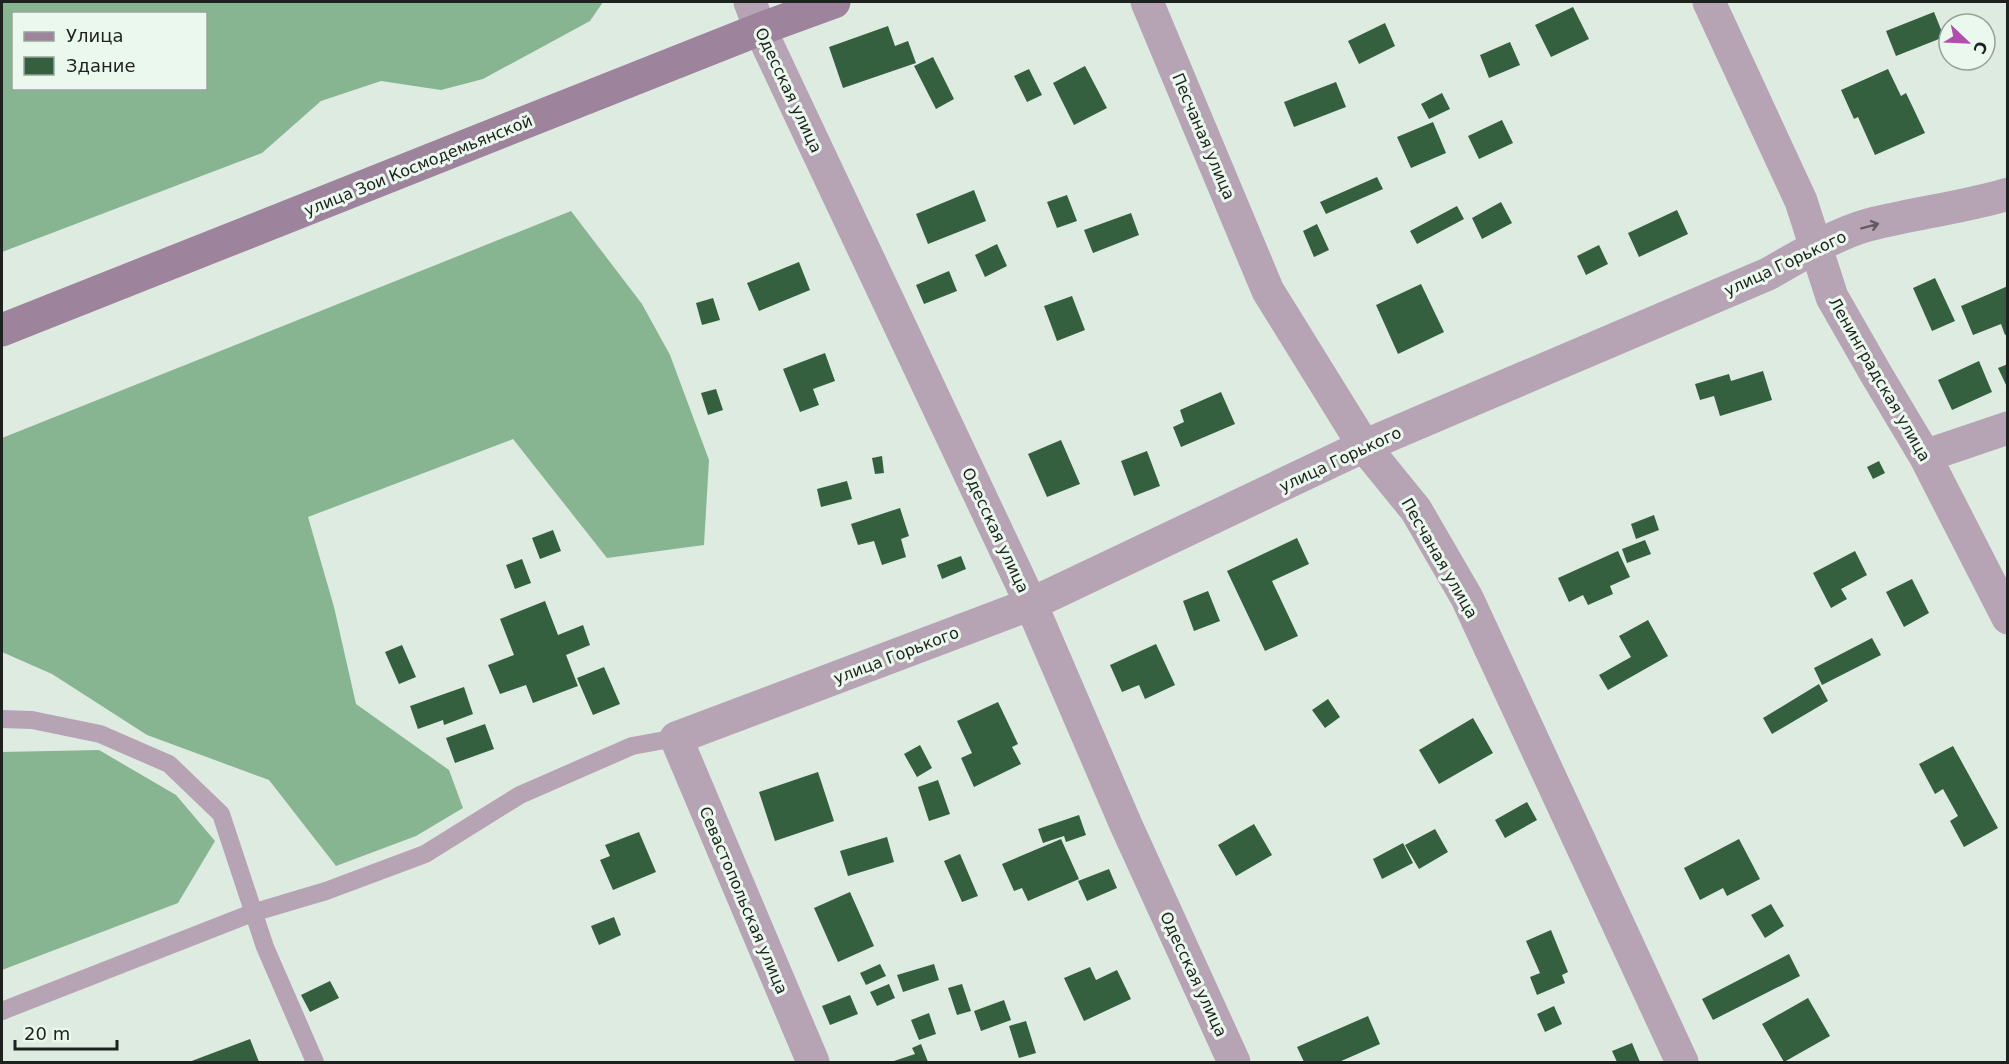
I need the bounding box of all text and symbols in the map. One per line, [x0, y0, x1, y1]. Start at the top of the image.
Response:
legend [12, 12, 207, 90]
north arrow [1937, 12, 1997, 72]
text: Улица [66, 25, 123, 46]
street label: Одесская улица [751, 25, 826, 156]
text: С [1969, 39, 1991, 57]
text: Здание [66, 55, 136, 76]
street label: Песчаная улица [1168, 70, 1239, 202]
street label: улица Зои Космодемьянской [301, 111, 535, 220]
one-way arrow [1860, 219, 1879, 231]
street label: улица Горького [1721, 227, 1849, 300]
street label: Ленинградская улица [1825, 294, 1934, 465]
street label: улица Горького [1276, 423, 1404, 496]
street label: Одесская улица [958, 465, 1033, 596]
street label: Песчаная улица [1397, 495, 1482, 622]
street label: улица Горького [831, 623, 962, 688]
street label: Севастопольская улица [695, 804, 792, 997]
street label: Одесская улица [1156, 909, 1231, 1040]
scale bar [15, 1013, 117, 1051]
text: 20 m [24, 1023, 70, 1044]

